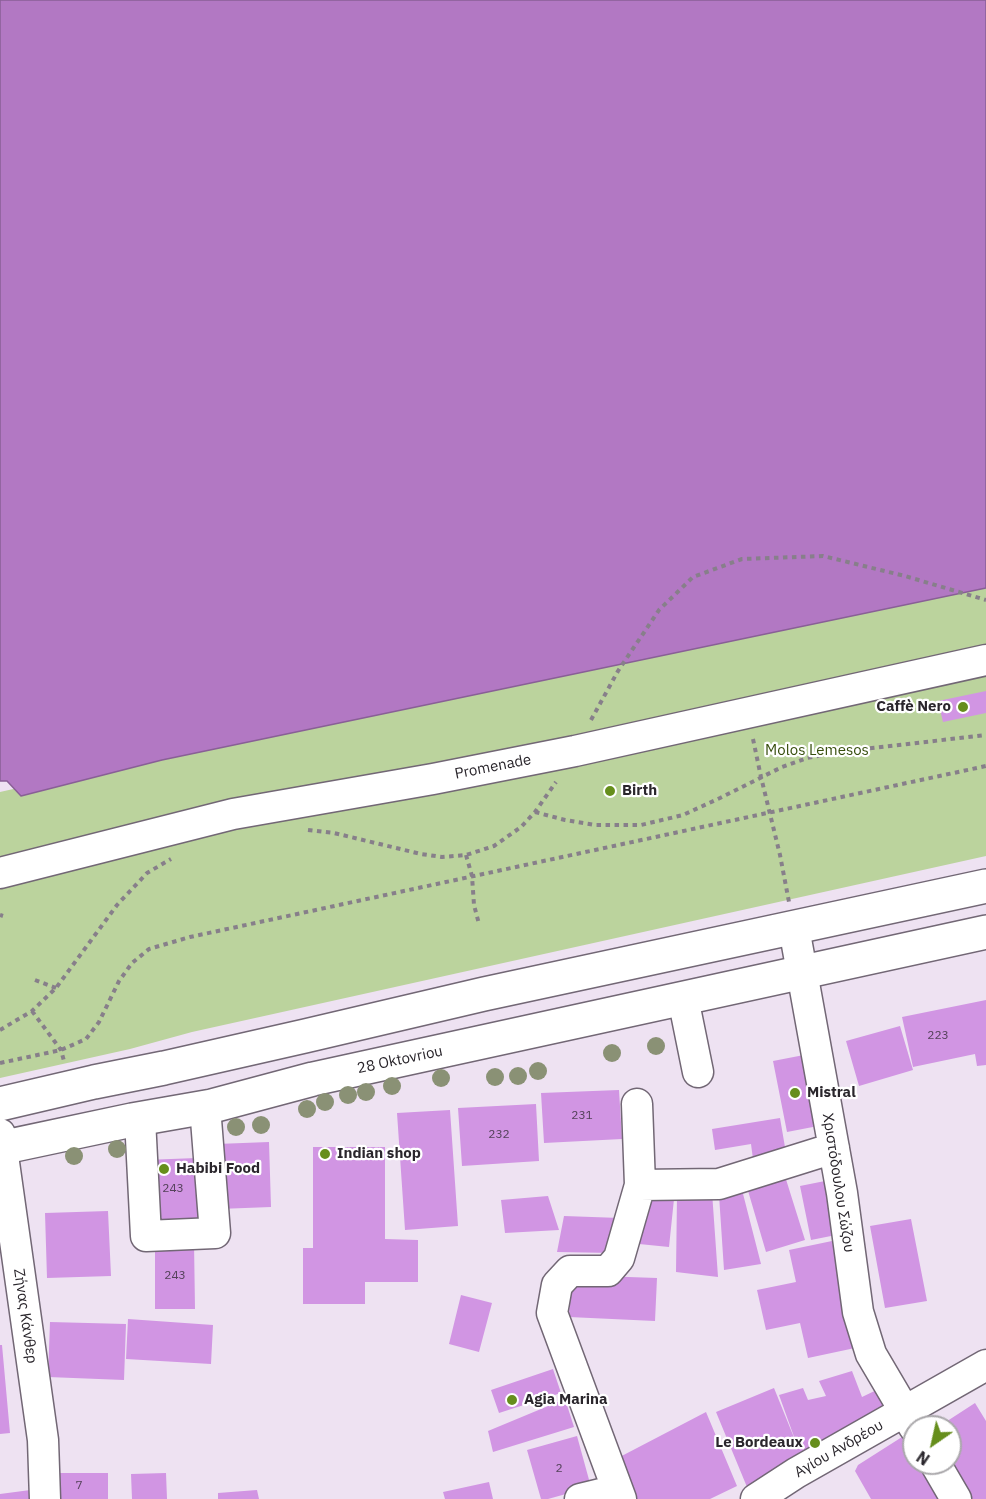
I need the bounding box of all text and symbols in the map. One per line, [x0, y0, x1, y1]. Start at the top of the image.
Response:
place label: Caffè Nero [876, 698, 951, 716]
marker: Caffè Nero [956, 700, 970, 714]
park label: Molos Lemesos [765, 742, 869, 760]
street label: Promenade [453, 751, 533, 783]
place label: Birth [622, 782, 657, 800]
marker: Birth [603, 784, 617, 798]
house number: 223 [927, 1029, 949, 1043]
street label: 28 Oktovriou [356, 1042, 444, 1078]
place label: Mistral [807, 1084, 856, 1102]
marker: Mistral [788, 1086, 802, 1100]
house number: 231 [571, 1109, 593, 1123]
street label: Χριστόδουλου Σώζου [818, 1112, 858, 1254]
house number: 232 [488, 1128, 510, 1142]
place label: Indian shop [337, 1145, 421, 1163]
marker: Indian shop [318, 1147, 332, 1161]
place label: Habibi Food [176, 1160, 260, 1178]
marker: Habibi Food [157, 1162, 171, 1176]
house number: 243 [162, 1182, 184, 1196]
street label: Ζήνας Κάνθερ [9, 1267, 41, 1365]
house number: 243 [164, 1269, 186, 1283]
place label: Agia Marina [524, 1391, 608, 1409]
marker: Agia Marina [505, 1393, 519, 1407]
north arrow [902, 1415, 962, 1475]
street label: Αγίου Ανδρέου [791, 1416, 887, 1482]
place label: Le Bordeaux [715, 1434, 803, 1452]
marker: Le Bordeaux [808, 1436, 822, 1450]
text: N [913, 1447, 933, 1470]
house number: 2 [555, 1462, 563, 1476]
house number: 7 [75, 1479, 83, 1493]

